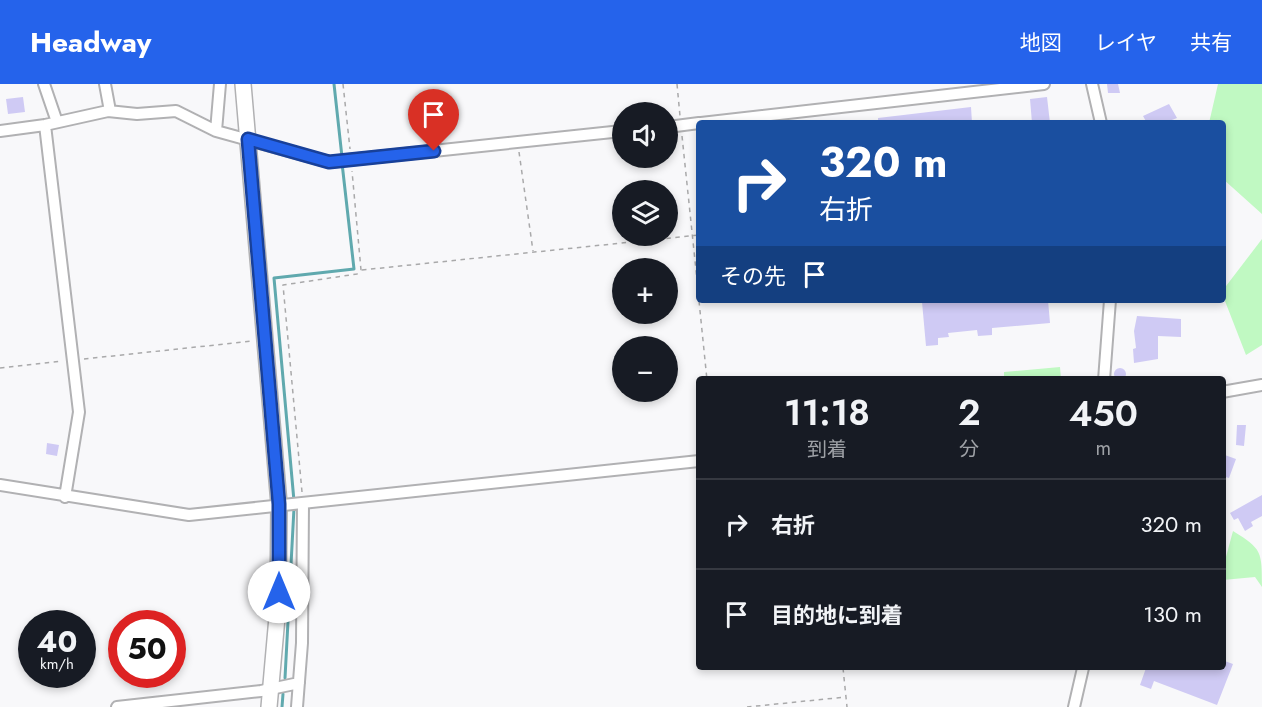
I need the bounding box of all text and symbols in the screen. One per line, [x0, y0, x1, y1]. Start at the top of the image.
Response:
text: Headway [30, 22, 151, 63]
text: 地図 [1020, 28, 1062, 58]
text: レイヤ [1095, 28, 1157, 58]
text: 共有 [1190, 28, 1232, 58]
pin [408, 89, 459, 151]
icon: arrive [417, 98, 450, 131]
map controls [612, 102, 678, 402]
button: sound [612, 102, 678, 168]
text: 320 m [819, 132, 947, 193]
icon: right [720, 144, 798, 222]
button: layers [612, 180, 678, 246]
text: 右折 [819, 190, 873, 229]
button: + [612, 258, 678, 324]
icon: arrive [798, 258, 831, 291]
text: その先 [720, 260, 786, 292]
button: − [612, 336, 678, 402]
text: 11:18 [784, 386, 870, 438]
text: 2 [958, 386, 981, 438]
text: 450 [1069, 387, 1138, 439]
text: m [1096, 434, 1111, 463]
text: 到着 [807, 435, 847, 464]
text: 分 [959, 435, 979, 464]
icon: right [720, 508, 753, 541]
text: 320 m [1141, 508, 1202, 540]
text: 右折 [771, 509, 815, 541]
position arrow [247, 560, 311, 624]
icon: arrive [720, 598, 753, 631]
text: 130 m [1143, 598, 1202, 630]
text: 目的地に到着 [771, 599, 903, 631]
speed limit sign: 50 [108, 610, 186, 688]
text: 40 [37, 620, 77, 663]
text: km/h [40, 653, 74, 675]

